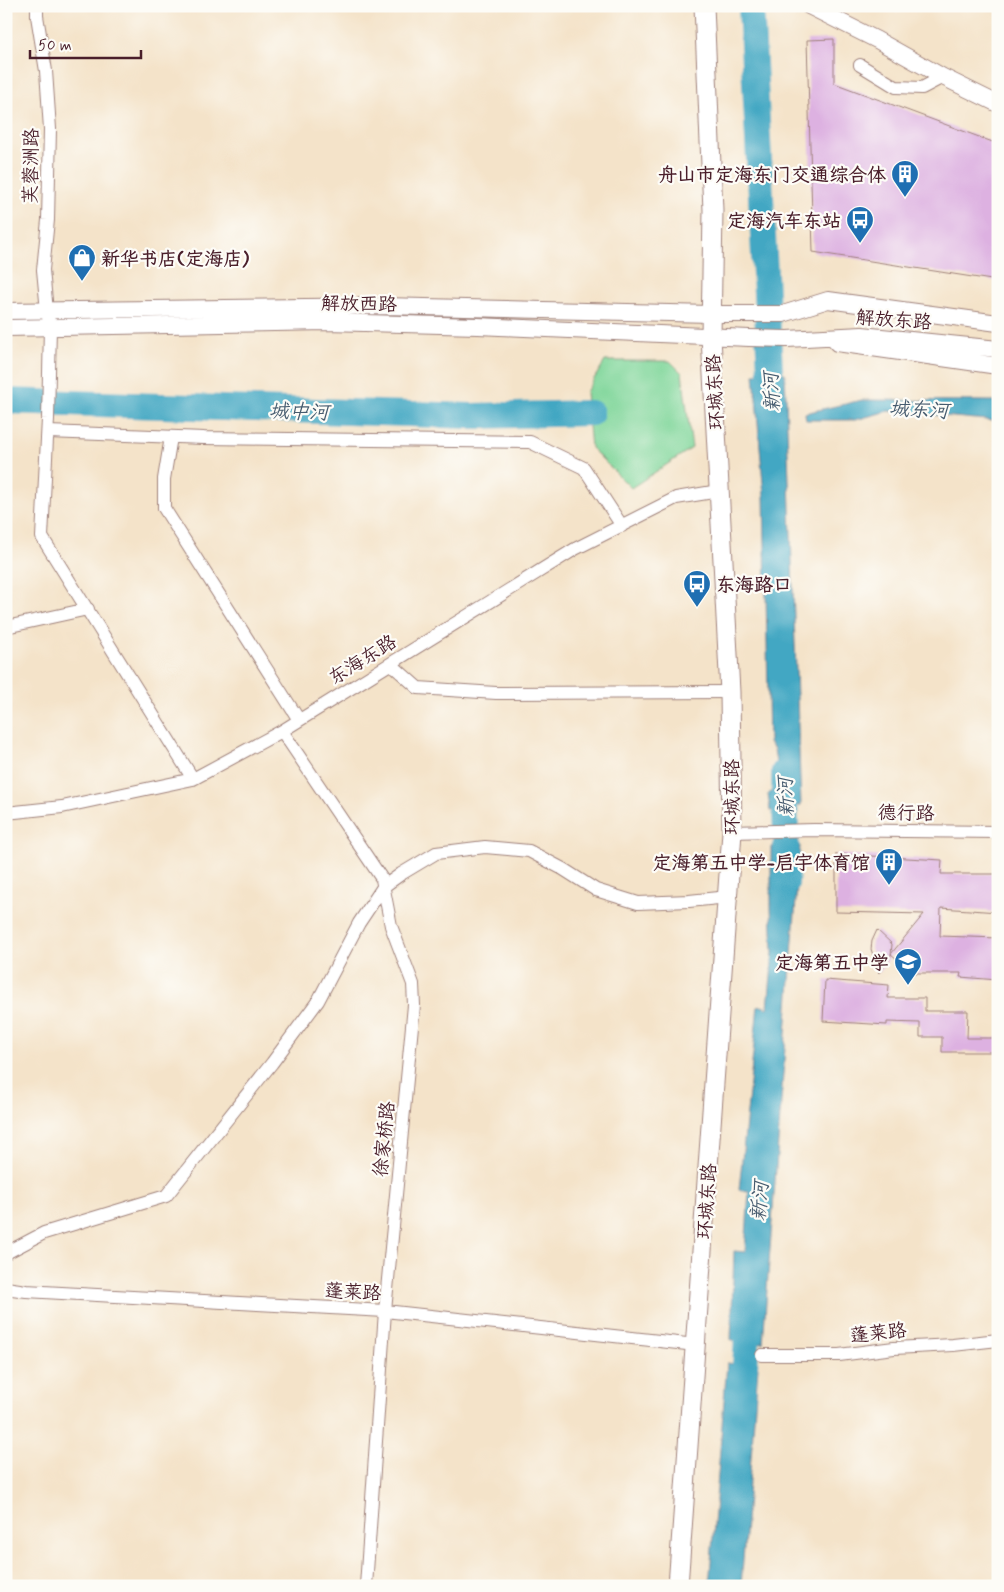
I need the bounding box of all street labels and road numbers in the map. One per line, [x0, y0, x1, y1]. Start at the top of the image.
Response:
street label: 芙蓉洲路 [18, 128, 45, 204]
street label: 解放西路 [321, 291, 397, 318]
street label: 解放东路 [855, 305, 933, 336]
street label: 环城东路 [701, 353, 730, 431]
street label: 东海东路 [324, 630, 402, 691]
street label: 环城东路 [720, 759, 745, 835]
street label: 德行路 [877, 801, 935, 826]
street label: 徐家桥路 [368, 1100, 401, 1178]
street label: 环城东路 [692, 1162, 723, 1240]
street label: 蓬莱路 [324, 1279, 382, 1306]
street label: 蓬莱路 [848, 1318, 908, 1349]

